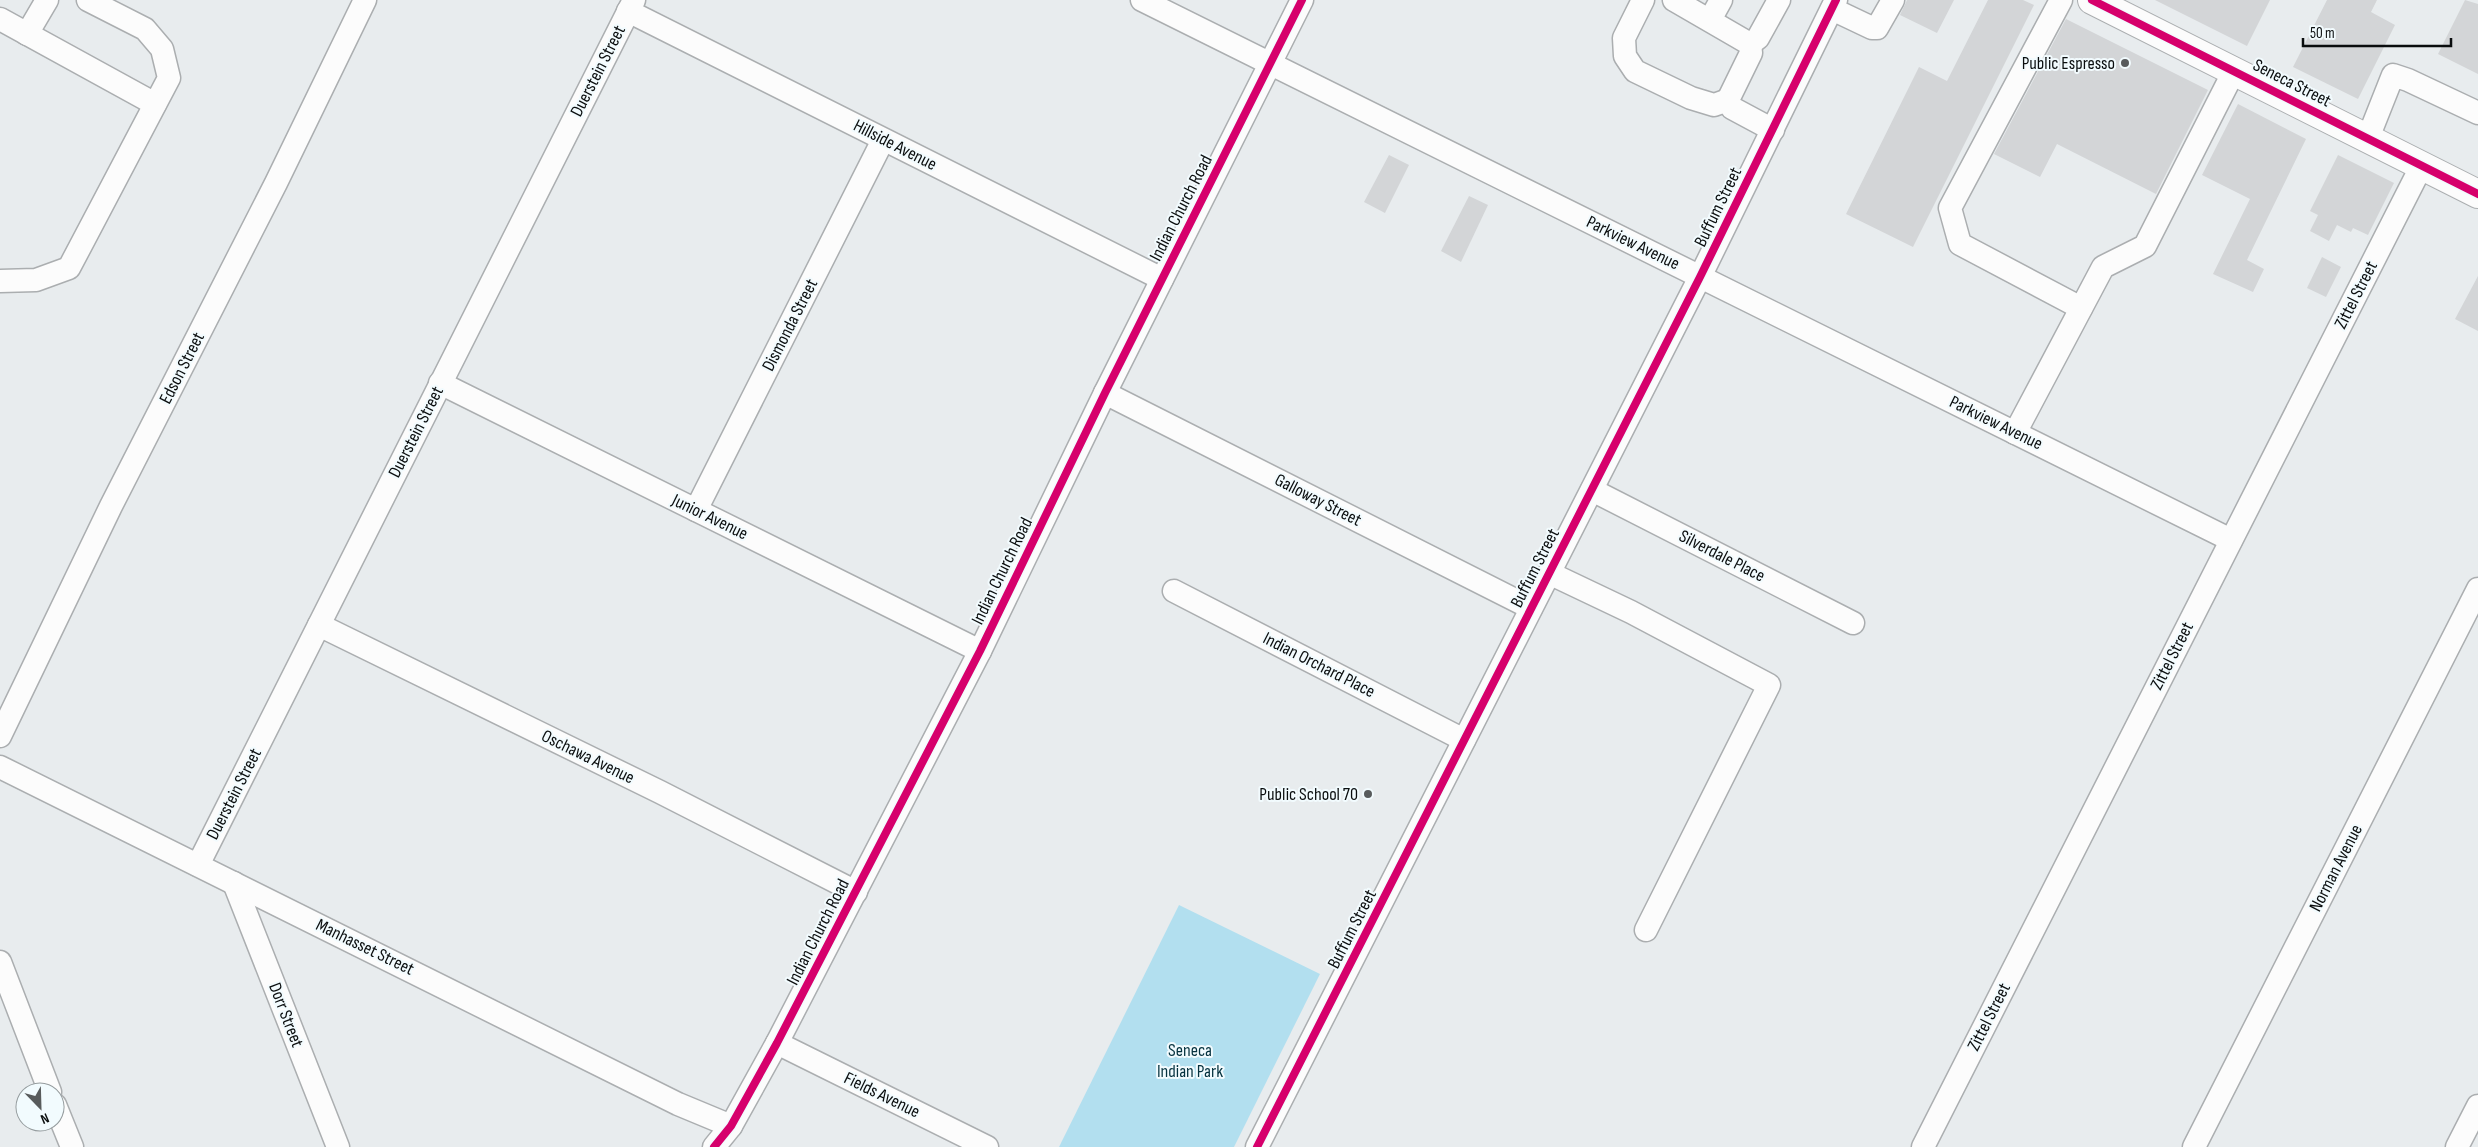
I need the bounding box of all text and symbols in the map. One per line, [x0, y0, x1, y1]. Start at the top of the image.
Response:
scale bar [2303, 15, 2450, 47]
street label: Duerstein Street [566, 21, 630, 120]
text: 50 m [2310, 24, 2335, 43]
place label: Public Espresso [2022, 53, 2115, 74]
street label: Seneca Street [2250, 54, 2335, 112]
marker: Public Espresso [2119, 57, 2131, 69]
street label: Hillside Avenue [850, 115, 940, 175]
street label: Indian Church Road [1145, 151, 1217, 265]
street label: Buffum Street [1690, 163, 1746, 250]
street label: Parkview Avenue [1583, 211, 1683, 275]
street label: Zittel Street [2330, 257, 2382, 332]
street label: Dismonda Street [758, 275, 822, 375]
street label: Edson Street [155, 328, 209, 407]
street label: Duerstein Street [384, 382, 448, 481]
street label: Parkview Avenue [1946, 391, 2046, 455]
street label: Galloway Street [1271, 469, 1365, 531]
street label: Junior Avenue [668, 489, 751, 544]
street label: Indian Church Road [967, 514, 1037, 628]
street label: Buffum Street [1506, 525, 1564, 611]
street label: Silverdale Place [1676, 525, 1768, 587]
street label: Zittel Street [2146, 618, 2198, 693]
street label: Indian Orchard Place [1260, 628, 1378, 702]
street label: Oschawa Avenue [538, 725, 638, 789]
street label: Duerstein Street [202, 744, 266, 843]
place label: Public School 70 [1259, 784, 1358, 805]
marker: Public School 70 [1362, 788, 1374, 800]
street label: Norman Avenue [2305, 821, 2367, 915]
street label: Indian Church Road [782, 875, 854, 989]
street label: Buffum Street [1323, 886, 1381, 972]
street label: Manhasset Street [313, 914, 418, 980]
street label: Zittel Street [1963, 979, 2015, 1054]
street label: Dorr Street [264, 980, 308, 1051]
park label: Seneca Indian Park [1157, 1040, 1223, 1082]
street label: Fields Avenue [841, 1068, 923, 1122]
north arrow [15, 1082, 65, 1132]
text: N [38, 1109, 52, 1128]

